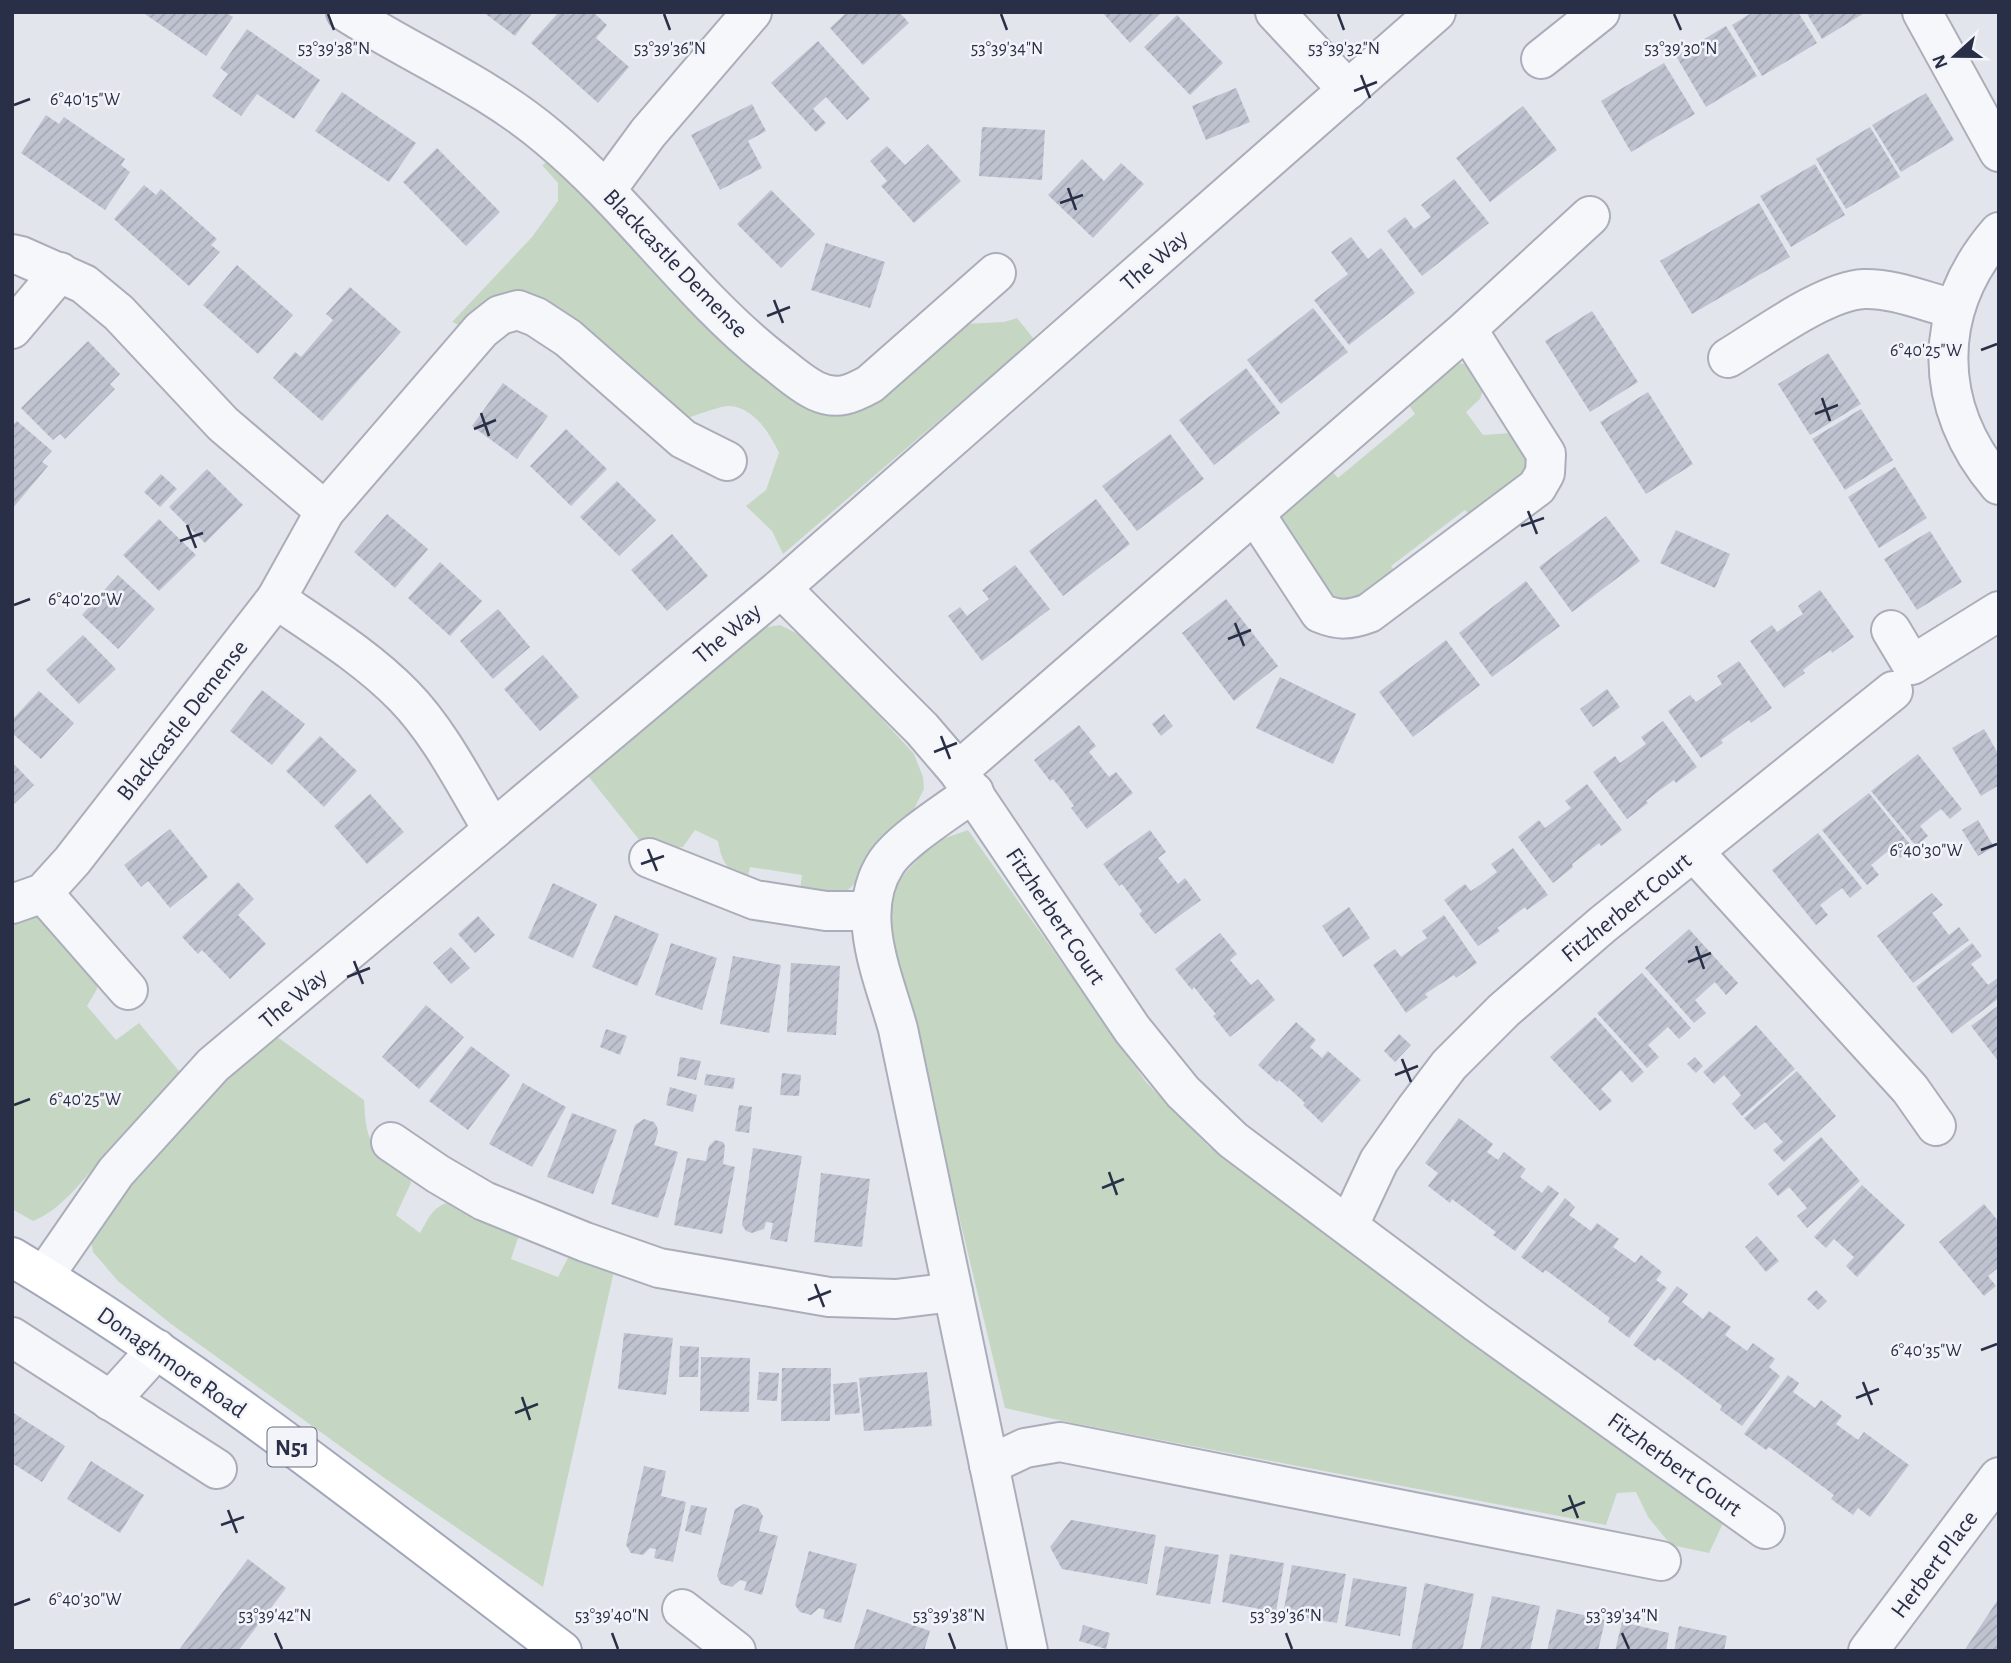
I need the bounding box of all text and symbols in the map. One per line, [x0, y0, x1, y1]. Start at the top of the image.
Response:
north arrow [1920, 21, 1990, 91]
text: 53°39'38"N [298, 40, 370, 58]
text: 53°39'36"N [634, 40, 706, 58]
text: 53°39'34"N [971, 40, 1043, 58]
text: 53°39'32"N [1308, 40, 1380, 58]
text: 53°39'30"N [1644, 40, 1718, 58]
text: N [1929, 52, 1952, 71]
text: 6°40'15"W [50, 91, 120, 109]
street label: Blackcastle Demense [598, 185, 752, 343]
street label: The Way [1117, 225, 1193, 296]
text: 6°40'25"W [1890, 342, 1962, 360]
text: 6°40'20"W [48, 591, 122, 609]
street label: The Way [689, 599, 766, 669]
street label: Blackcastle Demense [113, 636, 253, 805]
text: 6°40'30"W [1889, 842, 1963, 860]
street label: Fitzherbert Court [1001, 844, 1110, 989]
street label: Fitzherbert Court [1557, 848, 1696, 967]
street label: The Way [255, 964, 332, 1034]
text: 6°40'25"W [49, 1091, 121, 1109]
street label: Donaghmore Road [93, 1303, 250, 1423]
text: 6°40'35"W [1890, 1342, 1962, 1360]
street label: Fitzherbert Court [1603, 1408, 1746, 1521]
road number: N51 [268, 1428, 316, 1466]
street label: Herbert Place [1887, 1507, 1983, 1623]
text: 6°40'30"W [48, 1591, 122, 1609]
text: 53°39'42"N [238, 1607, 312, 1625]
text: 53°39'40"N [575, 1607, 649, 1625]
text: 53°39'38"N [913, 1607, 985, 1625]
text: 53°39'36"N [1250, 1607, 1322, 1625]
text: 53°39'34"N [1586, 1607, 1658, 1625]

